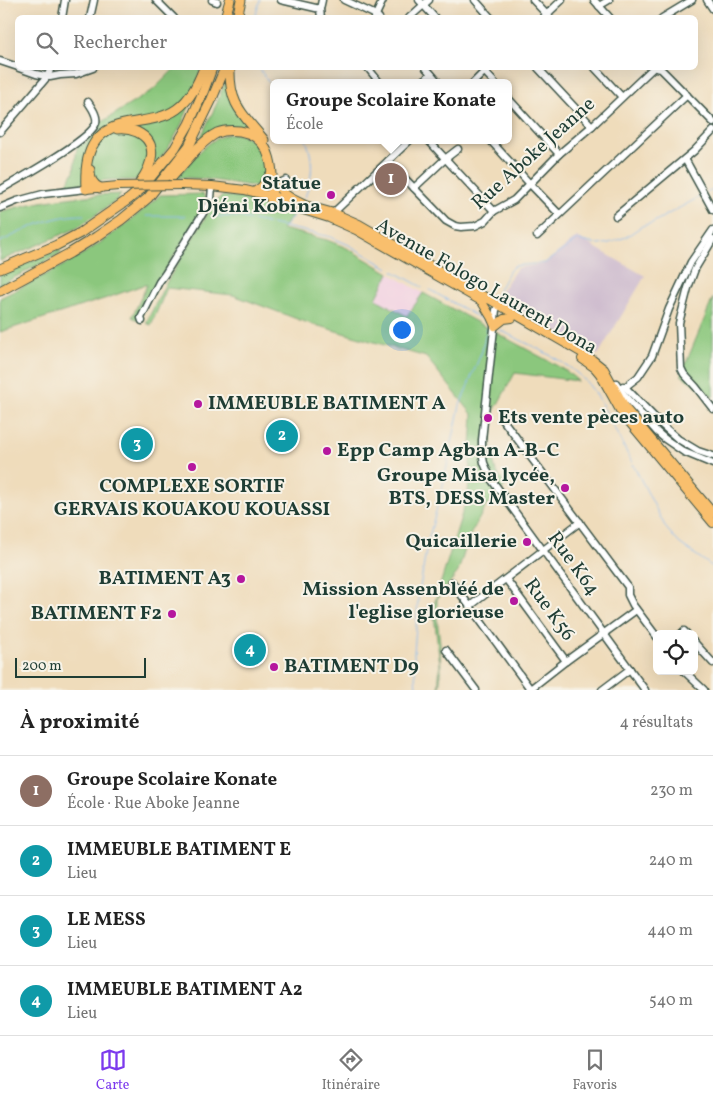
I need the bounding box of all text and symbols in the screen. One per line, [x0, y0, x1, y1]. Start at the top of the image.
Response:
search box [15, 15, 698, 70]
icon: search [33, 29, 61, 57]
text: Rechercher [73, 30, 167, 56]
popup [270, 79, 512, 144]
text: Groupe Scolaire Konate [286, 88, 496, 114]
street label: Rue Aboke Jeanne [466, 91, 602, 217]
text: École [286, 114, 323, 136]
pin: 1 [375, 160, 407, 198]
place label: Statue Djéni Kobina [197, 170, 321, 221]
marker: Statue Djéni Kobina [325, 189, 337, 201]
street label: Avenue Fologo Laurent Dona [370, 212, 602, 362]
your location [389, 317, 415, 343]
place label: IMMEUBLE BATIMENT A [208, 390, 446, 418]
marker: IMMEUBLE BATIMENT A [192, 398, 204, 410]
place label: Ets vente pèces auto [498, 404, 684, 432]
marker: Ets vente pèces auto [482, 412, 494, 424]
pin: 2 [266, 417, 298, 455]
pin: 3 [121, 425, 153, 463]
place label: Epp Camp Agban A-B-C [337, 437, 559, 465]
marker: Epp Camp Agban A-B-C [321, 445, 333, 457]
marker: COMPLEXE SORTIF GERVAIS KOUAKOU KOUASSI [186, 461, 198, 473]
place label: Groupe Misa lycée, BTS, DESS Master [377, 462, 555, 513]
place label: COMPLEXE SORTIF GERVAIS KOUAKOU KOUASSI [54, 473, 330, 524]
marker: Groupe Misa lycée, BTS, DESS Master [559, 482, 571, 494]
street label: Rue K64 [540, 526, 606, 602]
place label: Quicaillerie [406, 528, 517, 556]
marker: Quicaillerie [521, 536, 533, 548]
place label: BATIMENT A3 [99, 565, 231, 593]
marker: BATIMENT A3 [235, 573, 247, 585]
street label: Rue K56 [517, 573, 581, 647]
place label: Mission Assenbléé de l'eglise glorieuse [302, 576, 504, 627]
marker: Mission Assenbléé de l'eglise glorieuse [508, 595, 520, 607]
place label: BATIMENT F2 [31, 600, 162, 628]
marker: BATIMENT F2 [166, 608, 178, 620]
map controls [653, 630, 698, 675]
button: locate [653, 630, 698, 675]
pin: 4 [234, 631, 266, 669]
place label: BATIMENT D9 [284, 653, 419, 681]
scale bar [15, 655, 146, 678]
text: 200 m [22, 657, 62, 676]
marker: BATIMENT D9 [268, 661, 280, 673]
text: À proximité [20, 708, 139, 737]
text: 4 résultats [619, 712, 693, 734]
text: Groupe Scolaire Konate [67, 767, 277, 793]
text: 1 [33, 780, 39, 802]
text: 230 m [650, 780, 693, 802]
text: École · Rue Aboke Jeanne [67, 793, 240, 815]
text: IMMEUBLE BATIMENT E [67, 837, 291, 863]
text: 2 [32, 850, 40, 872]
text: 240 m [649, 850, 693, 872]
text: Lieu [67, 863, 97, 885]
text: LE MESS [67, 907, 146, 933]
text: 3 [32, 920, 40, 942]
text: 440 m [647, 920, 693, 942]
text: Lieu [67, 933, 97, 955]
text: IMMEUBLE BATIMENT A2 [67, 977, 303, 1003]
text: 4 [31, 990, 41, 1012]
text: 540 m [649, 990, 693, 1012]
text: Lieu [67, 1003, 97, 1025]
tab: Carte [96, 1046, 129, 1095]
tab: Itinéraire [322, 1046, 380, 1095]
tab: Favoris [572, 1046, 617, 1095]

